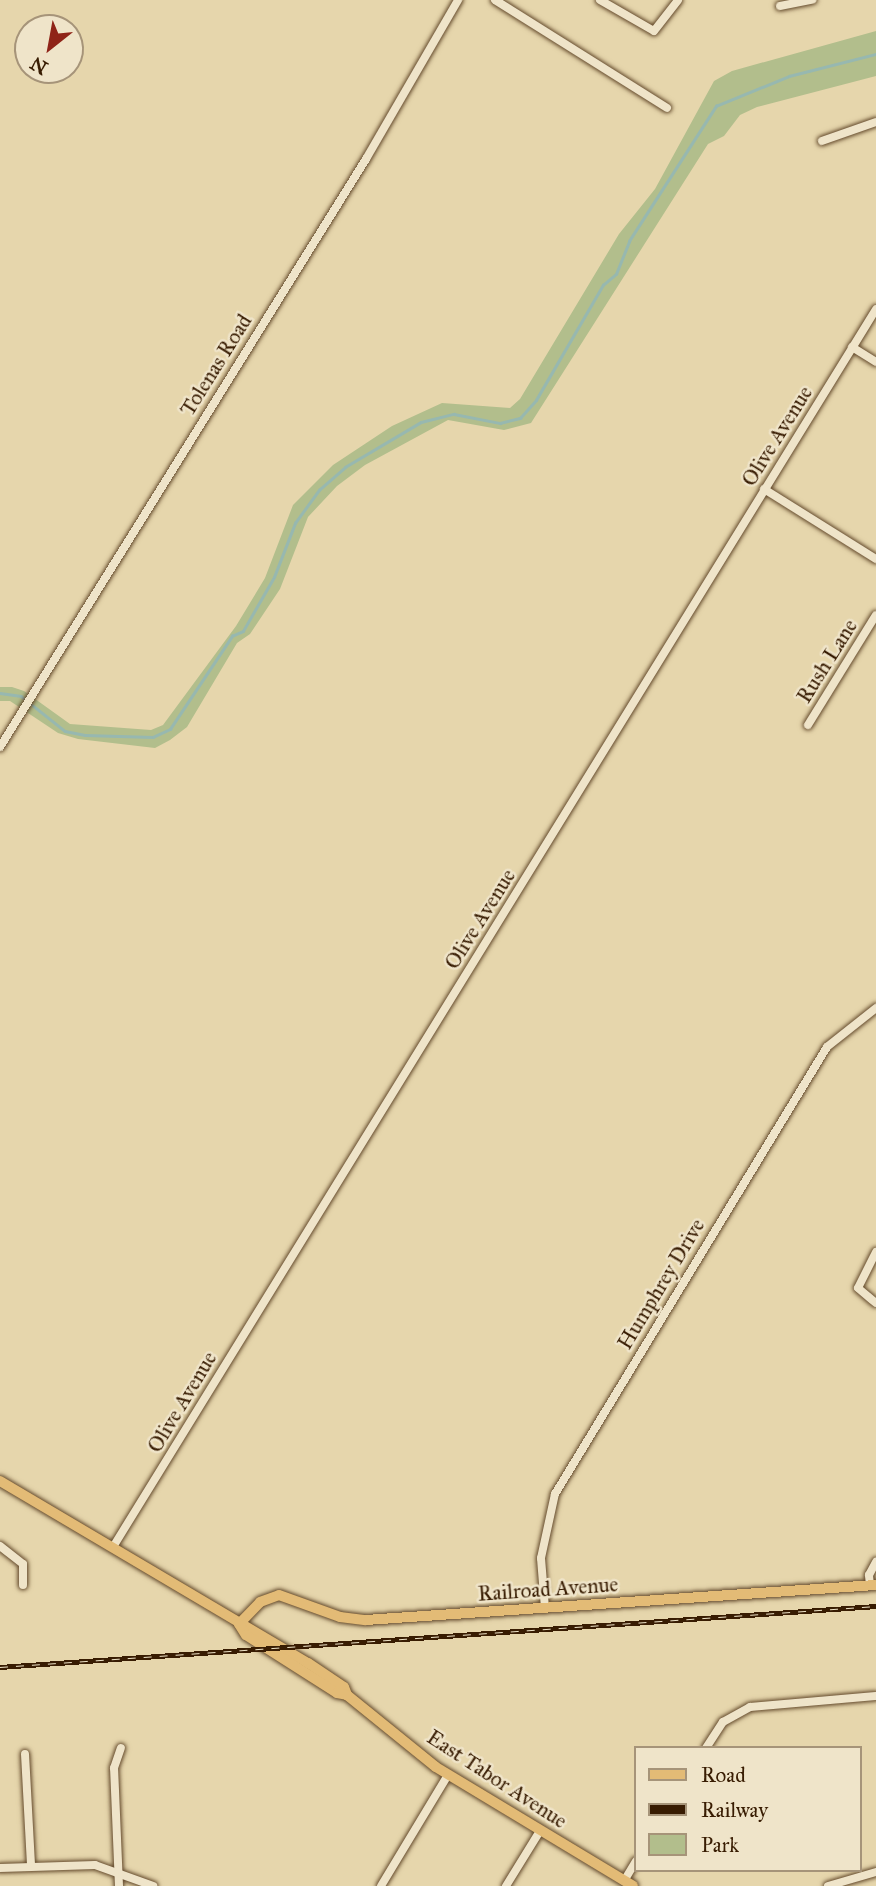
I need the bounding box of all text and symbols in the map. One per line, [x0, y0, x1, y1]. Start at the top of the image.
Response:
north arrow [14, 14, 84, 84]
text: N [26, 52, 52, 80]
street label: Tolenas Road [175, 310, 257, 420]
street label: Olive Avenue [736, 381, 818, 491]
street label: Rush Lane [791, 614, 863, 708]
street label: Olive Avenue [439, 864, 521, 974]
street label: Humphrey Drive [612, 1214, 710, 1354]
street label: Olive Avenue [142, 1347, 222, 1457]
street label: Railroad Avenue [477, 1572, 619, 1606]
street label: East Tabor Avenue [422, 1724, 572, 1834]
legend [634, 1746, 862, 1872]
text: Road [701, 1762, 746, 1788]
text: Railway [701, 1797, 768, 1823]
text: Park [701, 1832, 739, 1858]

